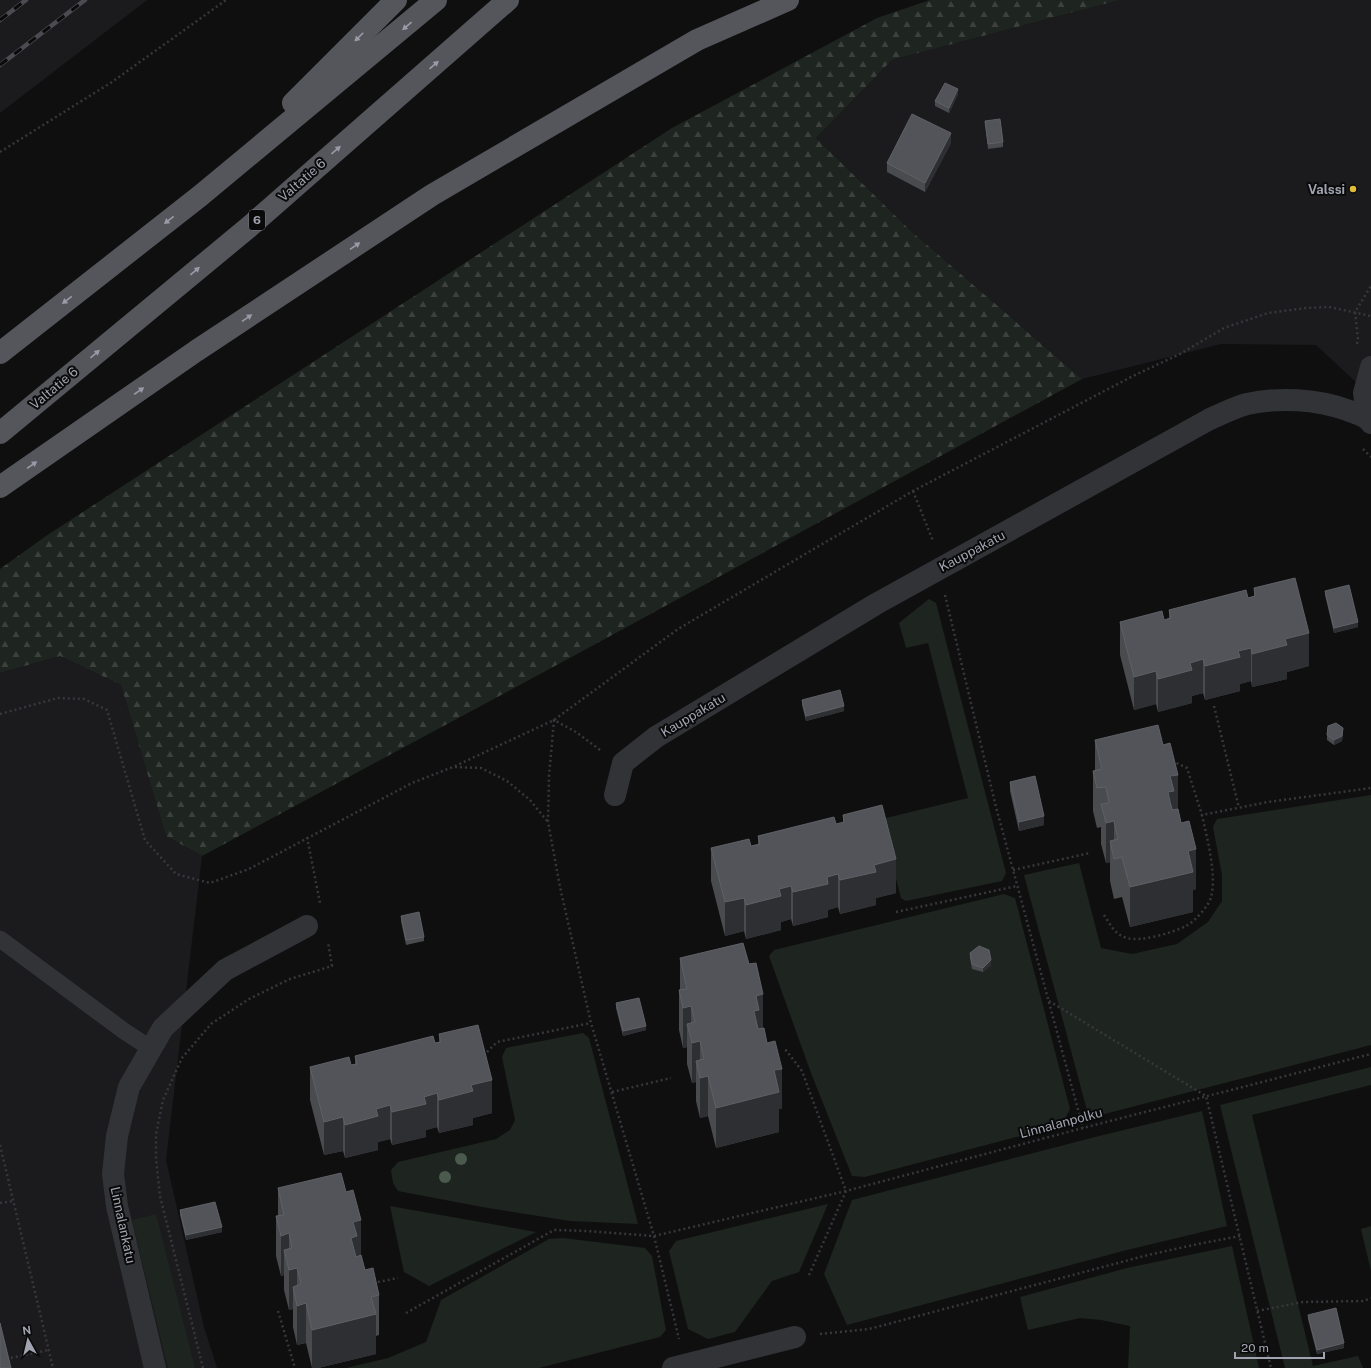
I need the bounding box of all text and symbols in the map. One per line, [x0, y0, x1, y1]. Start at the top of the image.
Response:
one-way arrow [401, 21, 412, 30]
one-way arrow [354, 32, 364, 42]
one-way arrow [429, 60, 439, 69]
one-way arrow [331, 146, 341, 155]
street label: Valtatie 6 [275, 155, 329, 205]
place label: Valssi [1308, 182, 1345, 197]
marker: Valssi [1348, 184, 1358, 194]
road number: 6 [249, 210, 265, 230]
one-way arrow [163, 216, 174, 224]
one-way arrow [350, 242, 360, 250]
one-way arrow [189, 267, 200, 276]
one-way arrow [61, 296, 72, 305]
one-way arrow [241, 314, 252, 322]
one-way arrow [89, 350, 100, 359]
street label: Valtatie 6 [27, 364, 81, 412]
one-way arrow [134, 387, 144, 395]
one-way arrow [27, 461, 37, 469]
street label: Kauppakatu [936, 527, 1008, 575]
street label: Kauppakatu [658, 690, 728, 740]
street label: Linnalanpolku [1018, 1105, 1104, 1141]
street label: Linnalankatu [108, 1185, 138, 1265]
north arrow [8, 1320, 48, 1360]
text: N [22, 1324, 32, 1337]
scale bar [1235, 1334, 1324, 1360]
text: 20 m [1241, 1341, 1269, 1355]

